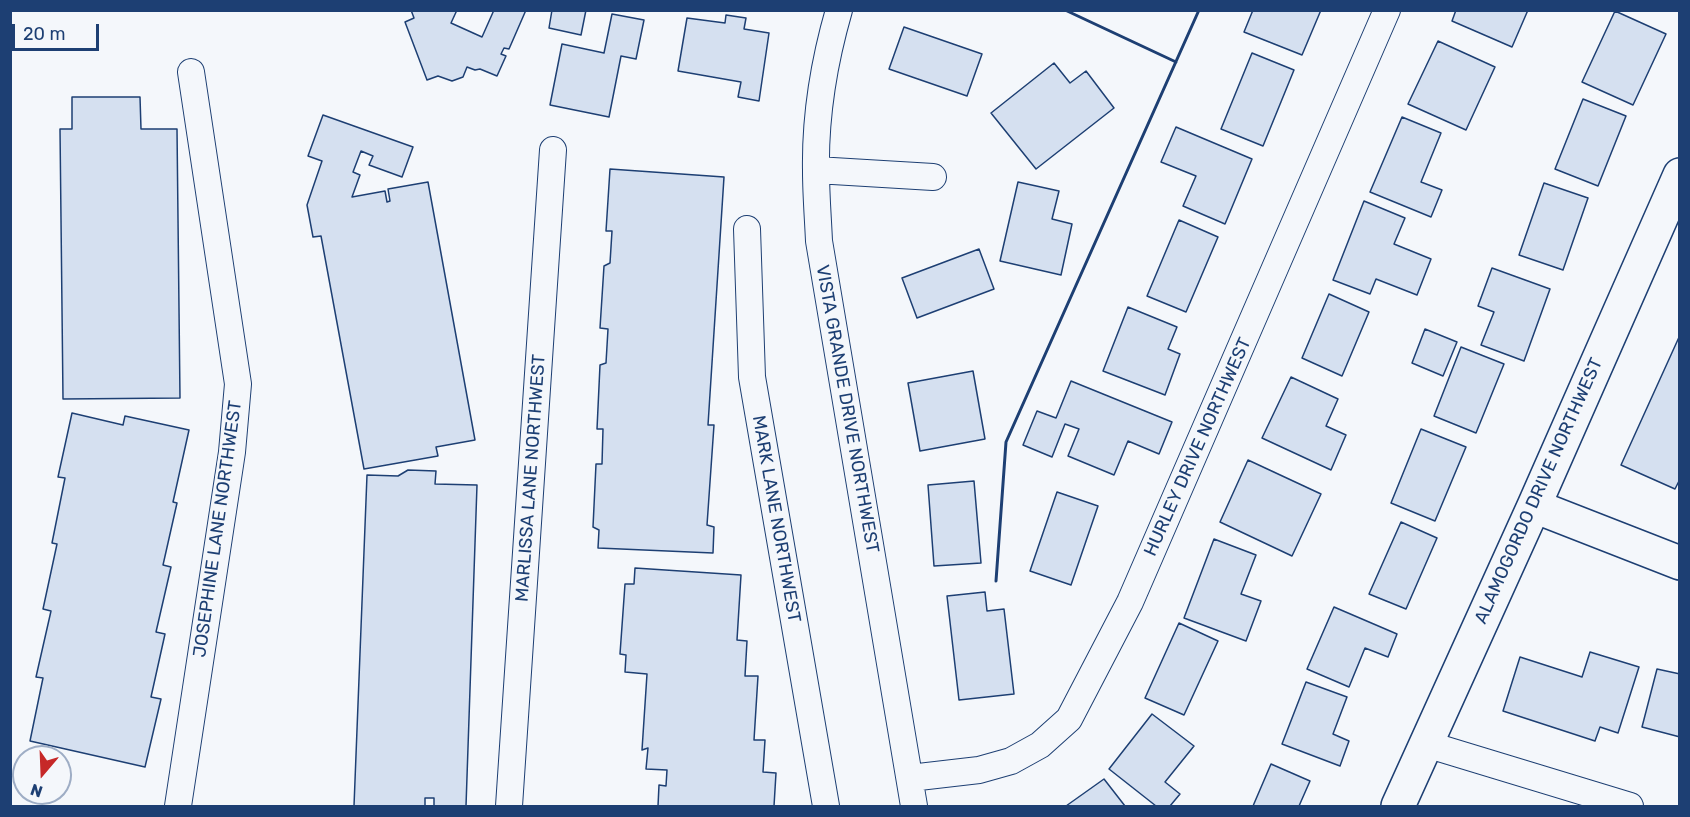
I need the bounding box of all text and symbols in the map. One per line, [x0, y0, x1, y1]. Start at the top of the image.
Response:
scale bar [15, 12, 102, 50]
text: 20 m [23, 23, 65, 45]
street label: VISTA GRANDE DRIVE NORTHWEST [811, 263, 883, 555]
street label: HURLEY DRIVE NORTHWEST [1140, 334, 1256, 560]
street label: MARLISSA LANE NORTHWEST [512, 353, 550, 603]
street label: ALAMOGORDO DRIVE NORTHWEST [1470, 355, 1608, 627]
street label: JOSEPHINE LANE NORTHWEST [189, 399, 247, 659]
street label: MARK LANE NORTHWEST [747, 414, 805, 624]
north arrow [12, 745, 72, 805]
text: N [28, 780, 45, 801]

